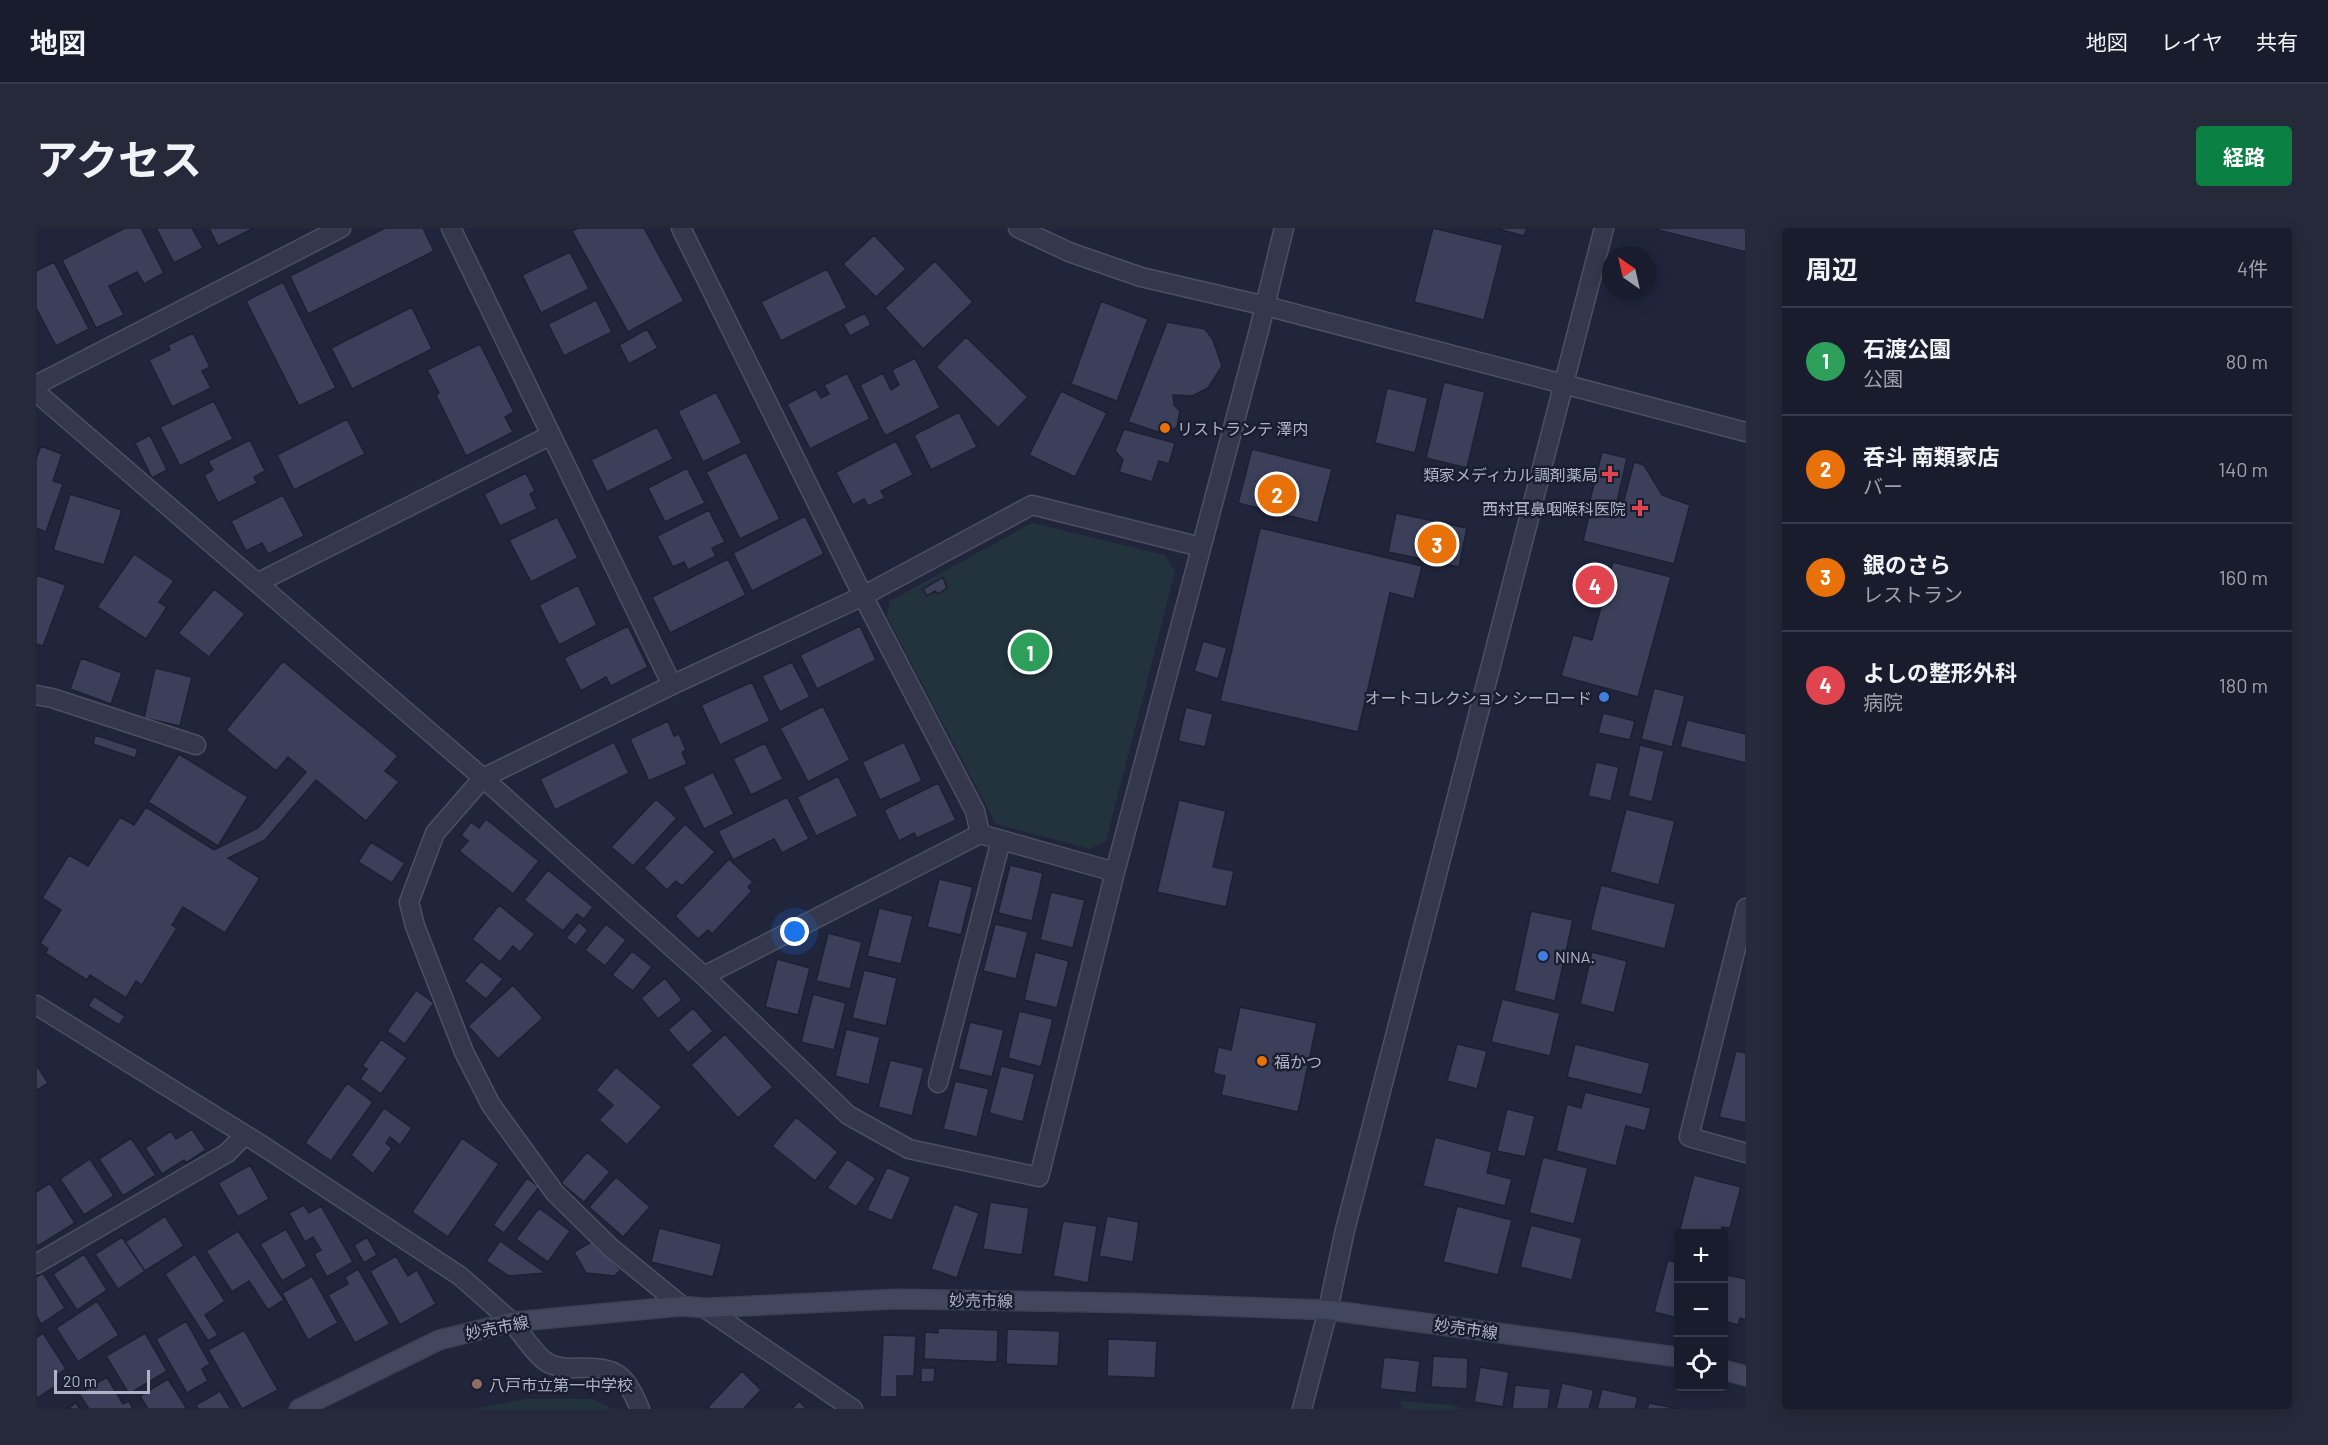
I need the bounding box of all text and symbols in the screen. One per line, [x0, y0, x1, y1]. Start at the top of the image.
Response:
text: 地図 [30, 25, 86, 59]
text: 地図 [2086, 29, 2128, 54]
text: レイヤ [2161, 29, 2223, 54]
text: 共有 [2256, 29, 2298, 54]
button: 経路 [2196, 126, 2292, 186]
text: アクセス [36, 133, 202, 183]
north arrow [1602, 246, 1656, 300]
text: 周辺 [1806, 253, 1858, 284]
text: 4件 [2237, 256, 2268, 280]
text: 石渡公園 [1863, 335, 1951, 361]
text: 1 [1822, 349, 1829, 373]
text: 80 m [2226, 349, 2268, 373]
text: 公園 [1863, 366, 1903, 390]
place label: リストランテ 澤内 [1177, 419, 1308, 438]
marker: リストランテ 澤内 [1158, 421, 1172, 435]
text: 呑斗 南類家店 [1863, 443, 1999, 469]
text: 2 [1820, 457, 1831, 481]
text: 140 m [2218, 457, 2268, 481]
place label: 類家メディカル調剤薬局 [1423, 465, 1598, 484]
marker: 類家メディカル調剤薬局 [1603, 467, 1617, 481]
pin: 2 [1258, 472, 1296, 516]
text: バー [1863, 474, 1903, 498]
place label: 西村耳鼻咽喉科医院 [1482, 499, 1626, 518]
marker: 西村耳鼻咽喉科医院 [1631, 499, 1649, 517]
pin: 3 [1418, 522, 1456, 566]
text: 銀のさら [1863, 551, 1951, 577]
pin: 4 [1576, 562, 1614, 608]
text: 3 [1820, 565, 1831, 589]
text: 160 m [2219, 565, 2268, 589]
text: レストラン [1863, 582, 1963, 606]
pin: 1 [1010, 630, 1050, 674]
text: よしの整形外科 [1863, 659, 2017, 685]
text: 4 [1819, 673, 1832, 697]
text: 180 m [2219, 673, 2268, 697]
place label: オートコレクション シーロード [1365, 688, 1592, 707]
marker: オートコレクション シーロード [1597, 690, 1611, 704]
text: 病院 [1863, 690, 1903, 714]
your location [780, 917, 809, 946]
place label: NINA. [1555, 947, 1595, 966]
marker: NINA. [1536, 949, 1550, 963]
place label: 福かつ [1274, 1052, 1322, 1071]
marker: 福かつ [1255, 1054, 1269, 1068]
map controls [1674, 1229, 1728, 1391]
button: + [1674, 1229, 1728, 1283]
button: − [1674, 1283, 1728, 1337]
street label: 妙売市線 [949, 1290, 1013, 1310]
street label: 妙売市線 [464, 1312, 530, 1342]
street label: 妙売市線 [1433, 1314, 1499, 1342]
button: locate [1674, 1337, 1728, 1391]
scale bar [54, 1367, 150, 1394]
text: 20 m [63, 1371, 97, 1390]
place label: 八戸市立第一中学校 [489, 1375, 633, 1394]
marker: 八戸市立第一中学校 [470, 1377, 484, 1391]

